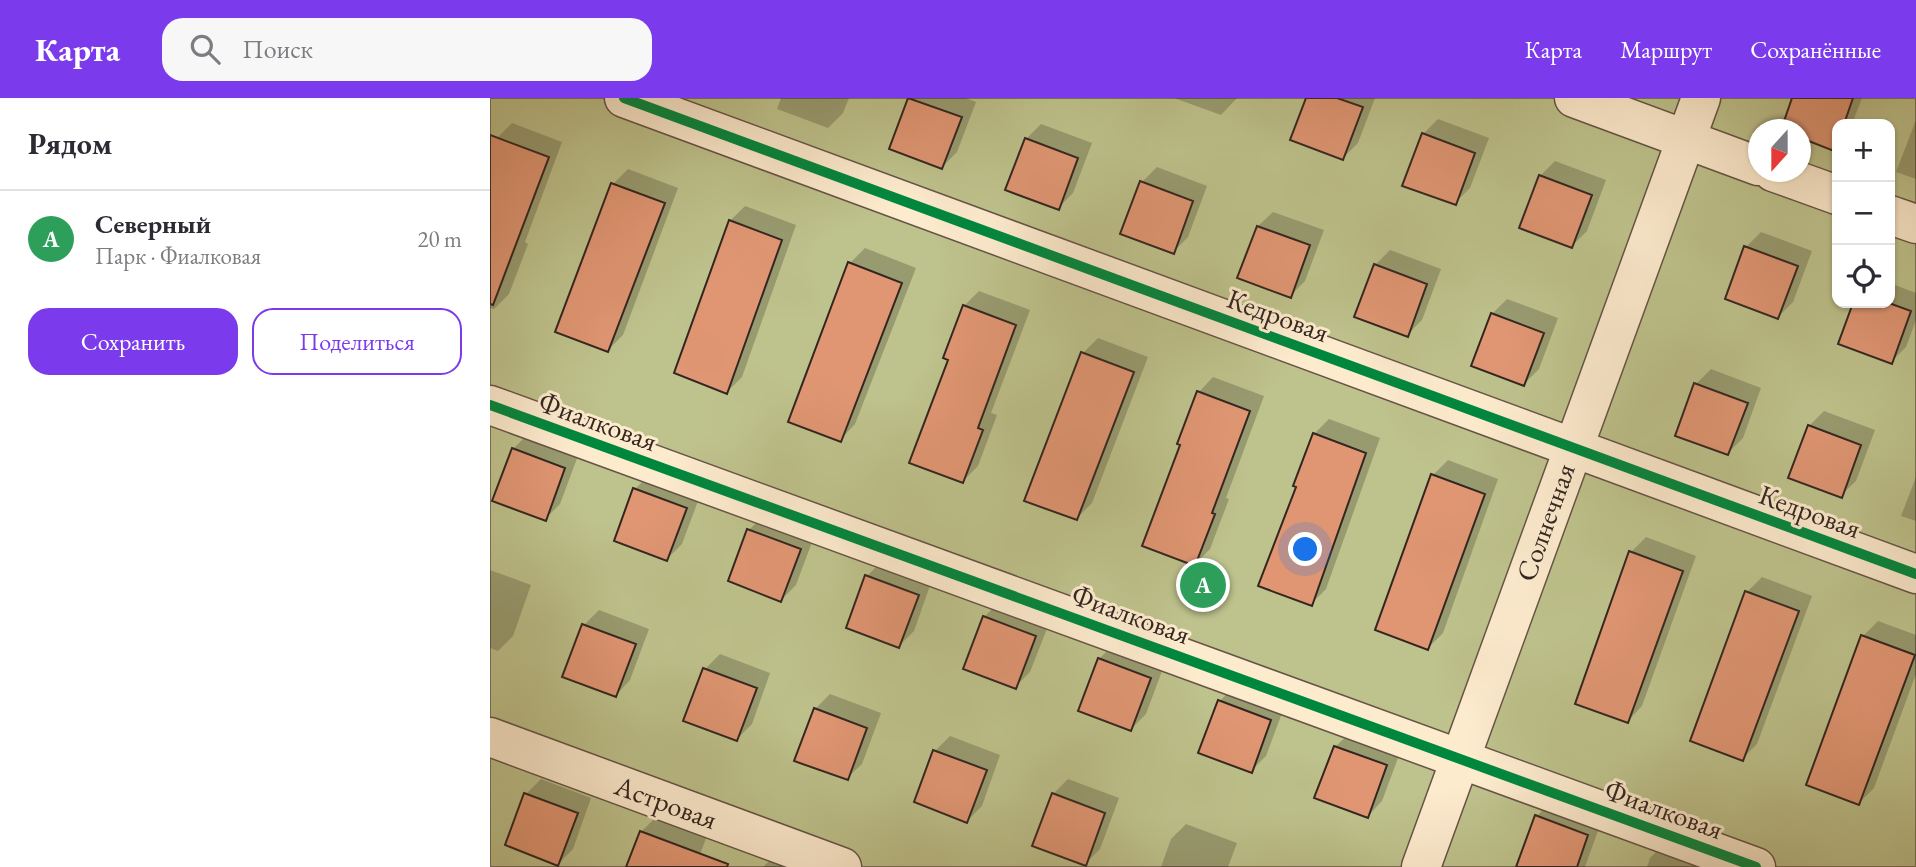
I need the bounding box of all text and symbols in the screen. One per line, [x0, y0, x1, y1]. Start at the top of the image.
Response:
search box [162, 18, 652, 81]
text: Карта [35, 28, 120, 71]
icon: search [186, 30, 224, 68]
text: Поиск [242, 32, 313, 66]
text: Карта [1525, 34, 1582, 65]
text: Маршрут [1620, 34, 1712, 65]
text: Сохранённые [1750, 34, 1881, 65]
north arrow [1748, 119, 1811, 182]
map controls [1832, 119, 1895, 308]
button: + [1832, 119, 1895, 182]
text: Рядом [28, 124, 112, 163]
button: − [1832, 182, 1895, 245]
text: Северный [95, 207, 211, 241]
text: A [43, 224, 59, 254]
text: 20 m [417, 224, 462, 254]
text: Парк · Фиалковая [95, 241, 261, 271]
button: locate [1832, 245, 1895, 308]
street label: Кедровая [1222, 280, 1334, 350]
button: Сохранить [28, 308, 238, 375]
button: Поделиться [252, 308, 462, 375]
street label: Фиалковая [534, 383, 662, 459]
street label: Солнечная [1507, 458, 1583, 586]
street label: Кедровая [1754, 476, 1866, 546]
your location [1288, 532, 1322, 566]
pin: A [1180, 559, 1226, 611]
street label: Фиалковая [1067, 576, 1195, 652]
street label: Астровая [609, 767, 722, 837]
street label: Фиалковая [1600, 771, 1728, 847]

